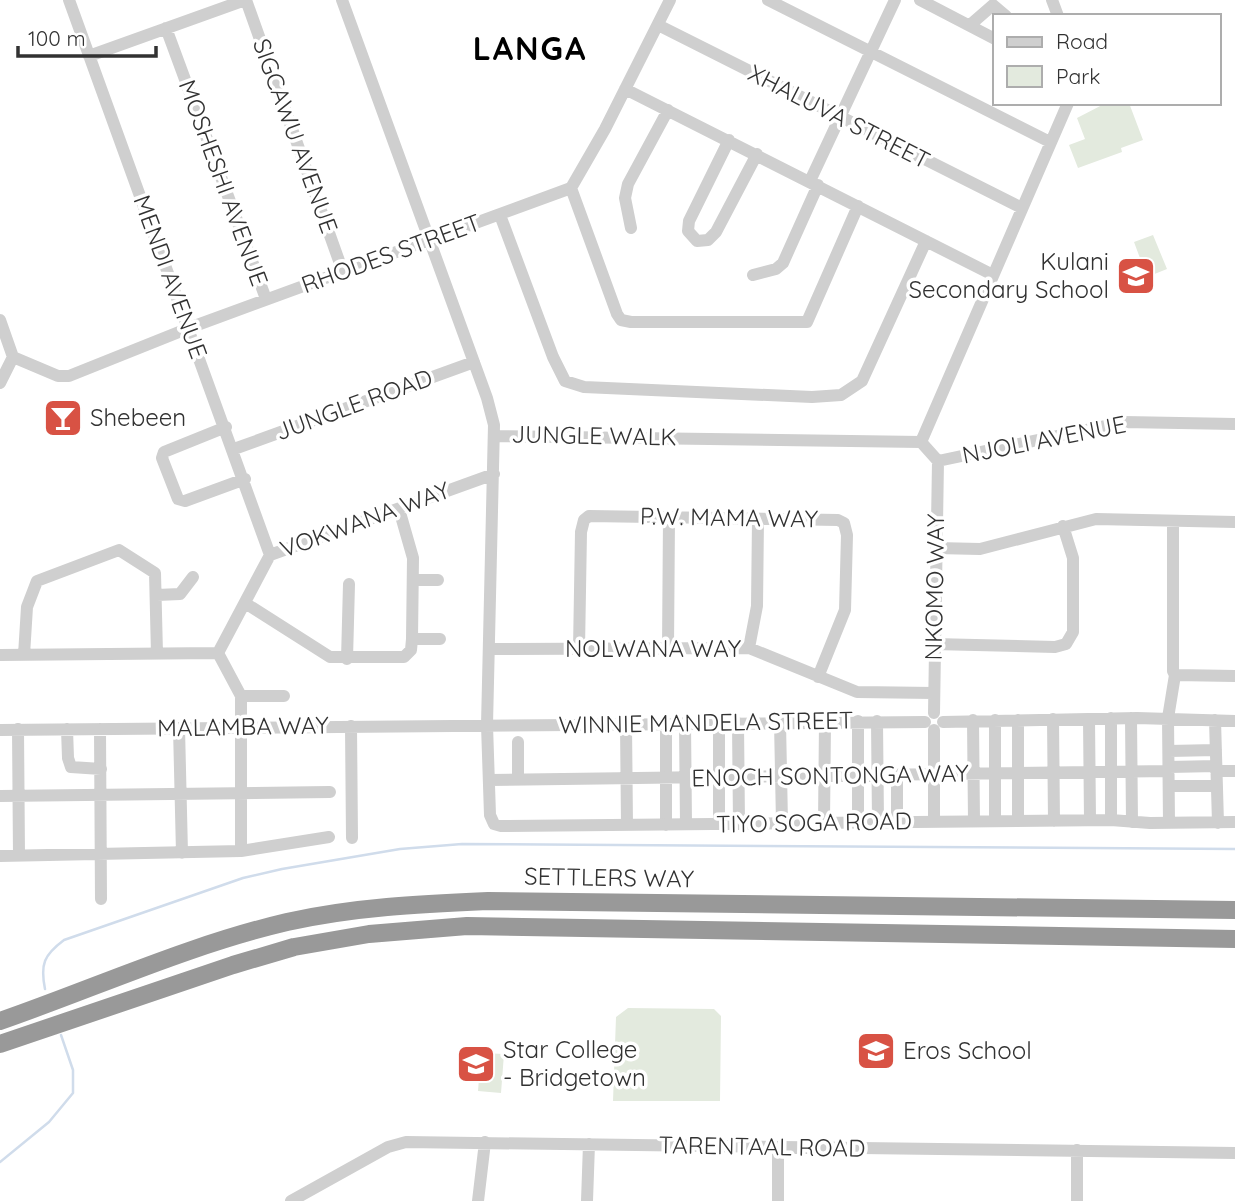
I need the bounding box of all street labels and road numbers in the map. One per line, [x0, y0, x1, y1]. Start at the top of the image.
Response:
street label: SIGCAWU AVENUE [247, 34, 345, 237]
street label: XHALUVA STREET [744, 57, 935, 175]
street label: MOSHESHI AVENUE [173, 76, 275, 290]
street label: MENDI AVENUE [127, 191, 214, 363]
street label: RHODES STREET [297, 207, 484, 299]
street label: JUNGLE ROAD [271, 362, 436, 446]
street label: NJOLI AVENUE [959, 408, 1128, 470]
street label: JUNGLE WALK [511, 419, 677, 451]
street label: VOKWANA WAY [276, 474, 454, 564]
street label: P.W. MAMA WAY [640, 500, 818, 534]
street label: NKOMO WAY [918, 513, 950, 661]
street label: NOLWANA WAY [565, 633, 741, 663]
street label: WINNIE MANDELA STREET [558, 704, 854, 740]
street label: MALAMBA WAY [157, 710, 329, 742]
street label: ENOCH SONTONGA WAY [691, 758, 969, 792]
street label: TIYO SOGA ROAD [716, 805, 912, 839]
street label: SETTLERS WAY [524, 861, 694, 893]
street label: TARENTAAL ROAD [658, 1129, 866, 1163]

